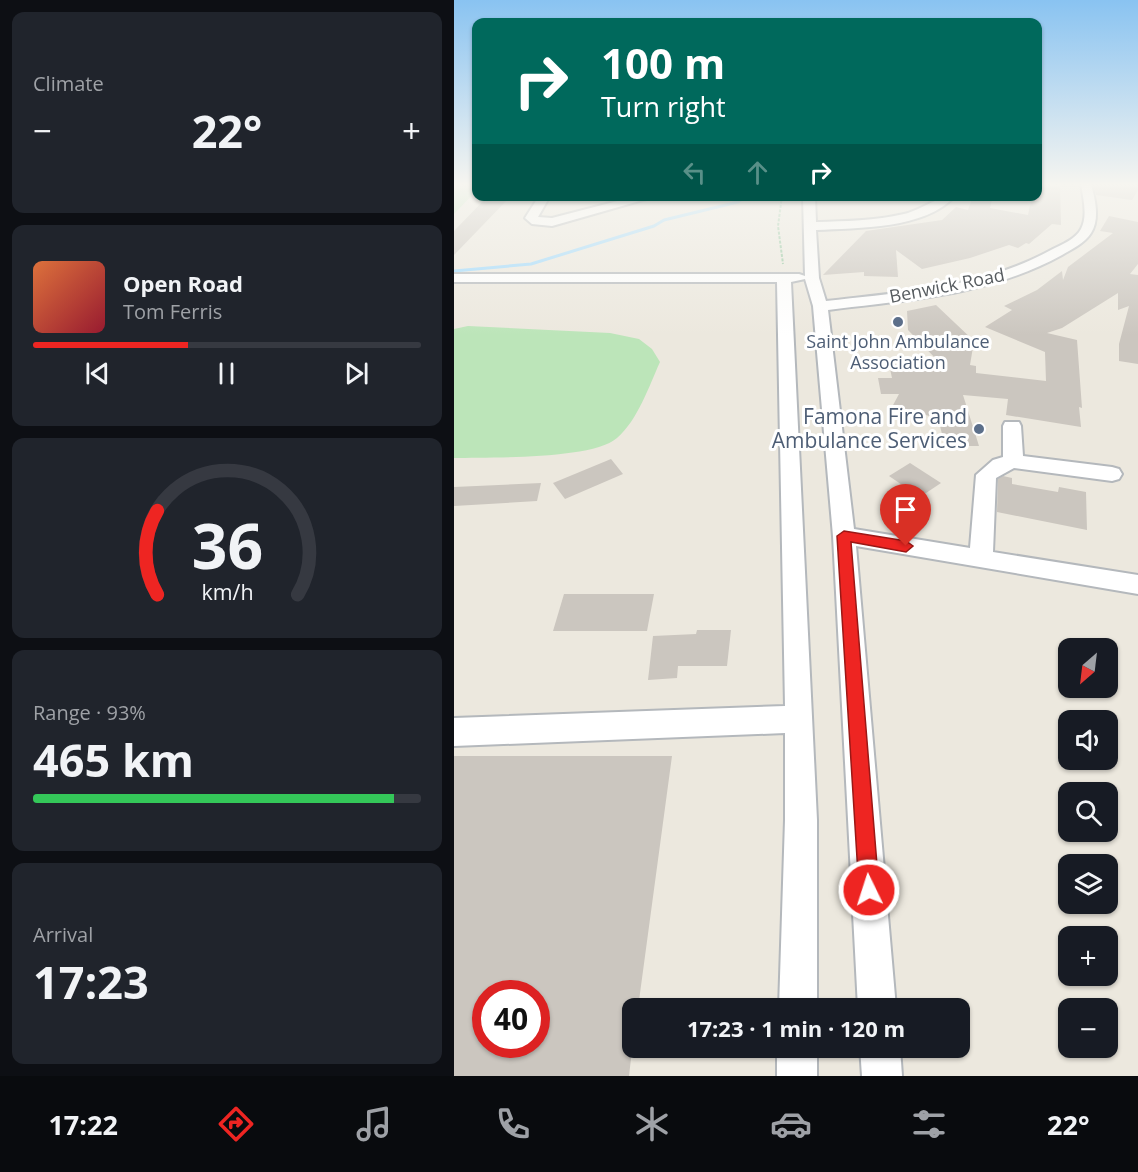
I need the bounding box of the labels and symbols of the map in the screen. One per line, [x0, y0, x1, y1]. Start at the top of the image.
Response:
street label: Benwick Road [887, 262, 1007, 308]
marker: Saint John Ambulance Association [891, 315, 905, 329]
place label: Saint John Ambulance Association [806, 329, 990, 374]
place label: Famona Fire and Ambulance Services [772, 402, 967, 454]
marker: Famona Fire and Ambulance Services [972, 422, 986, 436]
pin [880, 484, 931, 546]
north arrow [1058, 638, 1118, 698]
position arrow [837, 858, 901, 922]
speed limit sign: 40 [472, 980, 550, 1058]

